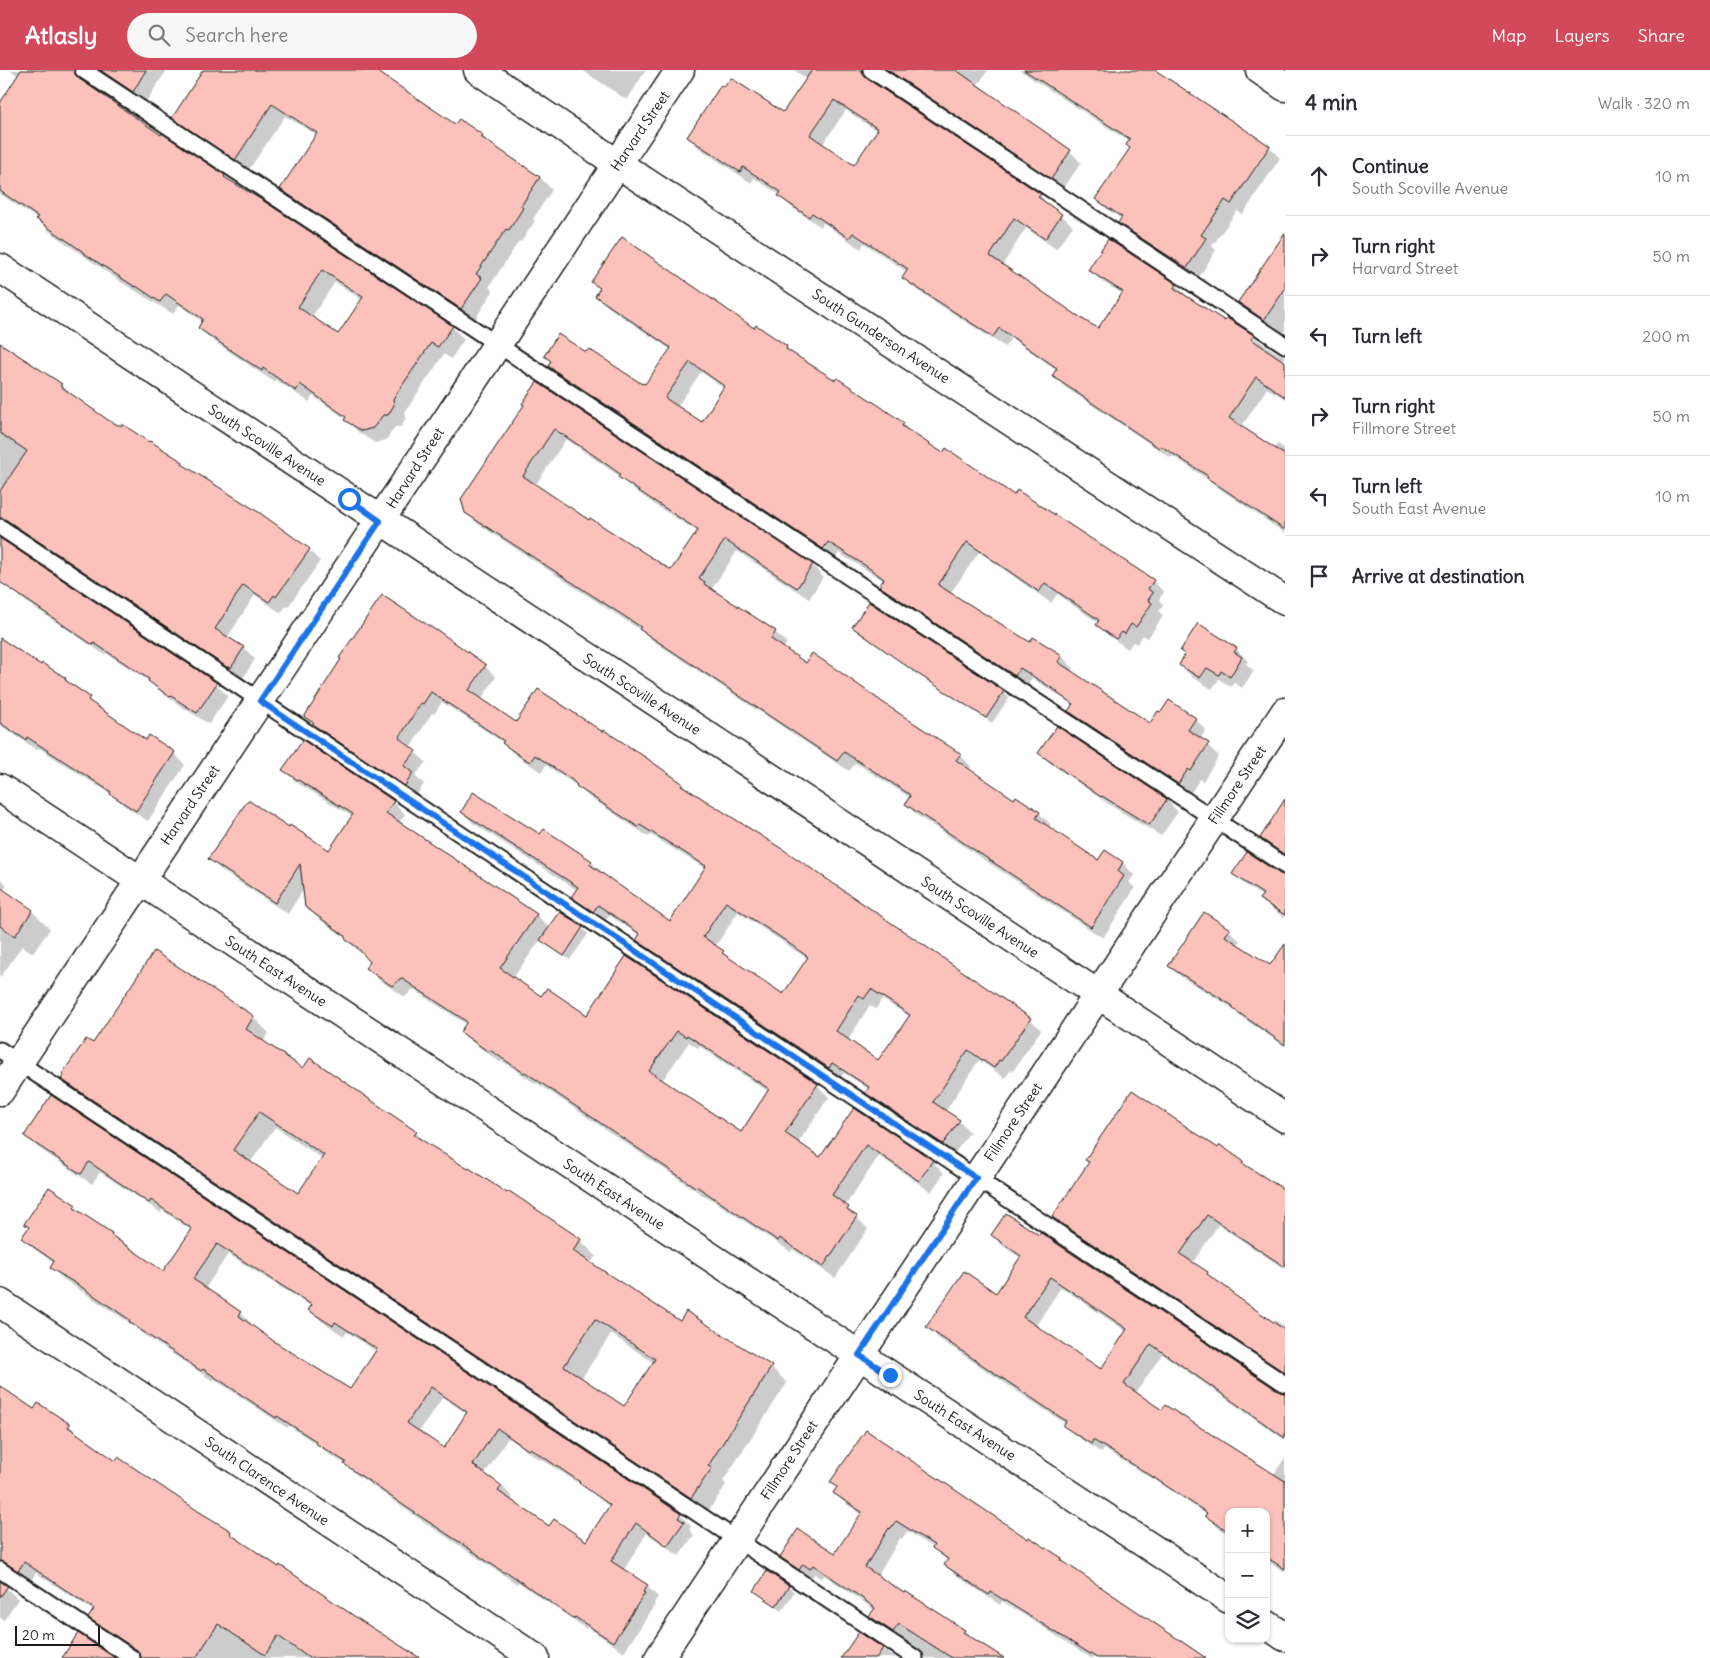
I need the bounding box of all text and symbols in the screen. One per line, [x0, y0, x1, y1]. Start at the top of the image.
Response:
search box [127, 13, 477, 58]
text: Atlasly [25, 20, 97, 50]
icon: search [145, 21, 173, 49]
text: Search here [185, 23, 288, 47]
text: Map [1491, 24, 1526, 47]
text: Layers [1554, 24, 1610, 47]
text: Share [1638, 24, 1685, 47]
street label: Harvard Street [607, 87, 674, 175]
text: 4 min [1305, 89, 1357, 116]
text: Walk · 320 m [1598, 93, 1690, 113]
text: Continue [1352, 154, 1429, 178]
icon: ahead [1305, 162, 1333, 190]
text: 10 m [1655, 166, 1690, 186]
text: South Scoville Avenue [1352, 178, 1508, 198]
text: Turn right [1352, 234, 1435, 258]
icon: right [1305, 242, 1333, 270]
text: 50 m [1652, 246, 1690, 266]
text: Harvard Street [1352, 258, 1458, 278]
street label: South Gunderson Avenue [809, 285, 953, 387]
icon: left [1305, 322, 1333, 350]
text: Turn left [1352, 324, 1422, 348]
text: 200 m [1642, 326, 1690, 346]
text: Turn right [1352, 394, 1435, 418]
street label: South Scoville Avenue [205, 400, 329, 490]
icon: right [1305, 402, 1333, 430]
text: 50 m [1652, 406, 1690, 426]
text: Fillmore Street [1352, 418, 1456, 438]
street label: Harvard Street [382, 424, 448, 512]
text: Turn left [1352, 474, 1422, 498]
icon: left [1305, 482, 1333, 510]
text: 10 m [1655, 486, 1690, 506]
route start [338, 488, 361, 511]
text: South East Avenue [1352, 498, 1486, 518]
icon: arrive [1305, 562, 1333, 590]
text: Arrive at destination [1352, 564, 1525, 588]
street label: South Scoville Avenue [580, 649, 704, 739]
street label: Fillmore Street [1204, 742, 1270, 828]
street label: Harvard Street [157, 761, 224, 849]
street label: South Scoville Avenue [918, 872, 1042, 962]
street label: South East Avenue [222, 932, 330, 1010]
street label: Fillmore Street [980, 1079, 1046, 1165]
street label: South East Avenue [560, 1155, 668, 1233]
route end [879, 1364, 902, 1387]
street label: South East Avenue [911, 1386, 1019, 1464]
street label: Fillmore Street [757, 1417, 821, 1503]
street label: South Clarence Avenue [201, 1433, 333, 1529]
map controls [1225, 1508, 1270, 1643]
button: + [1225, 1508, 1270, 1553]
button: − [1225, 1553, 1270, 1598]
button: layers [1225, 1598, 1270, 1643]
scale bar [15, 1623, 100, 1646]
text: 20 m [22, 1626, 55, 1644]

